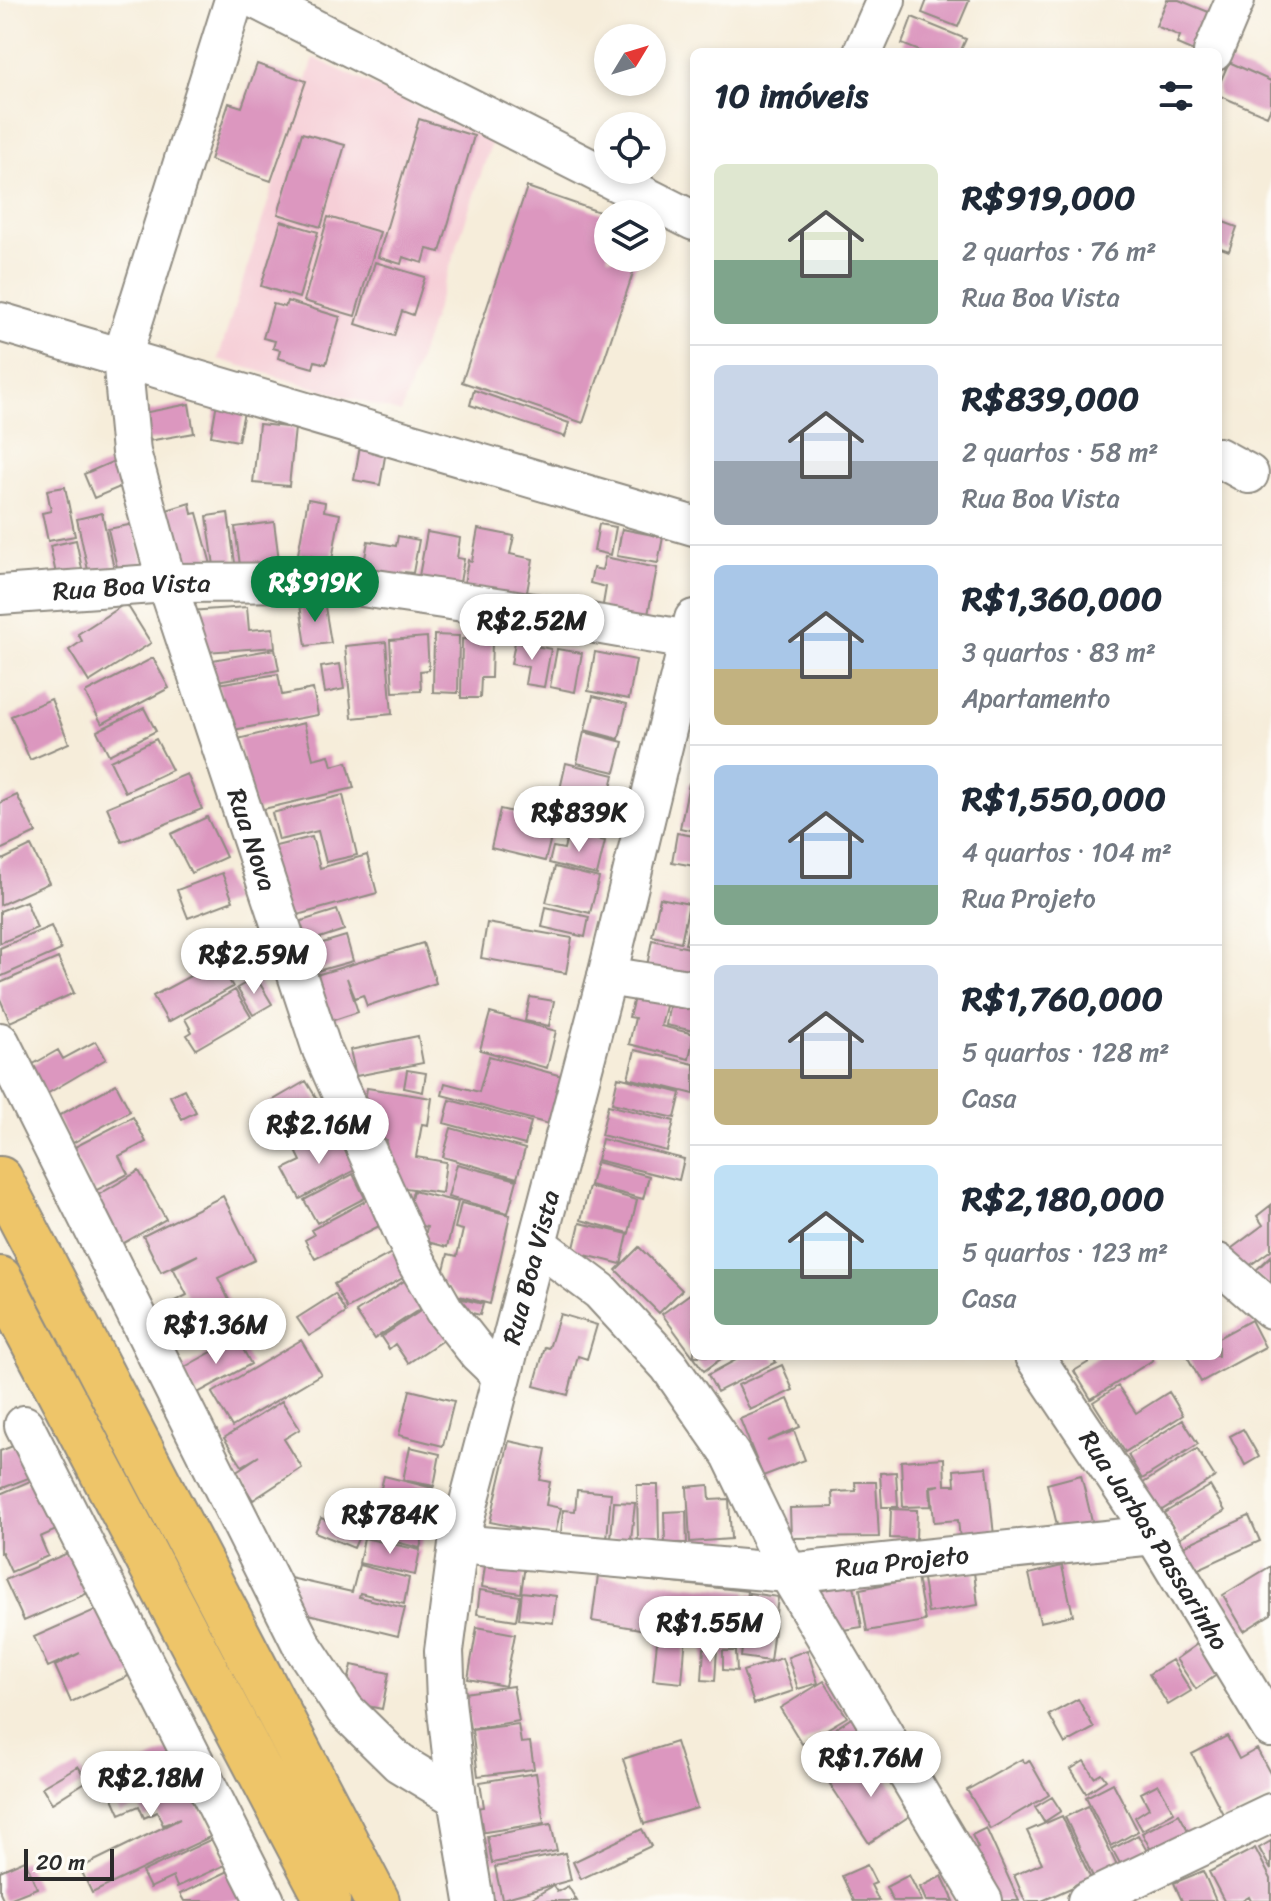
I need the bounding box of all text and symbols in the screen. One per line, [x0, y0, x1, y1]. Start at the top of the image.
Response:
north arrow [594, 24, 666, 96]
map controls [594, 24, 666, 272]
text: 10 imóveis [714, 66, 868, 126]
icon: filters [1154, 74, 1198, 118]
button: locate [594, 112, 666, 184]
text: R$919,000 [962, 168, 1135, 228]
icon: home [778, 196, 874, 292]
button: layers [594, 200, 666, 272]
text: 2 quartos · 76 m² [962, 228, 1156, 274]
text: Rua Boa Vista [962, 274, 1120, 320]
text: R$839,000 [962, 369, 1139, 429]
icon: home [778, 397, 874, 493]
text: 2 quartos · 58 m² [962, 429, 1158, 475]
text: Rua Boa Vista [962, 475, 1120, 521]
pin: R$919K [250, 556, 380, 624]
text: R$919K [269, 559, 361, 605]
street label: Rua Boa Vista [51, 560, 211, 614]
text: R$1,360,000 [962, 569, 1162, 629]
pin: R$2.52M [458, 594, 606, 662]
text: R$2.52M [477, 597, 587, 643]
icon: home [778, 597, 874, 693]
text: 3 quartos · 83 m² [962, 629, 1156, 675]
text: Apartamento [962, 675, 1110, 721]
text: R$1,550,000 [962, 769, 1166, 829]
street label: Rua Nova [214, 782, 291, 897]
pin: R$839K [514, 786, 644, 854]
text: R$839K [531, 789, 627, 835]
icon: home [778, 797, 874, 893]
text: 4 quartos · 104 m² [962, 829, 1172, 875]
text: Rua Projeto [962, 875, 1096, 921]
pin: R$2.59M [180, 928, 328, 996]
text: R$2.59M [199, 931, 309, 977]
text: R$1,760,000 [962, 969, 1163, 1029]
icon: home [778, 997, 874, 1093]
text: 5 quartos · 128 m² [962, 1029, 1170, 1075]
text: Casa [962, 1075, 1016, 1121]
pin: R$2.16M [245, 1098, 393, 1166]
text: R$2.16M [267, 1101, 371, 1147]
text: R$2,180,000 [962, 1169, 1164, 1229]
street label: Rua Boa Vista [488, 1185, 573, 1350]
icon: home [778, 1197, 874, 1293]
text: 5 quartos · 123 m² [962, 1229, 1168, 1275]
text: Casa [962, 1275, 1016, 1321]
pin: R$1.36M [142, 1298, 290, 1366]
text: R$1.36M [164, 1301, 268, 1347]
street label: Rua Jarbas Passarinho [1067, 1420, 1242, 1660]
pin: R$784K [325, 1488, 455, 1556]
text: R$784K [342, 1491, 438, 1537]
street label: Rua Projeto [833, 1531, 971, 1591]
pin: R$1.55M [636, 1596, 784, 1664]
text: R$1.55M [657, 1599, 763, 1645]
pin: R$1.76M [797, 1731, 945, 1799]
text: R$1.76M [819, 1734, 923, 1780]
pin: R$2.18M [77, 1751, 225, 1819]
text: R$2.18M [98, 1754, 204, 1800]
text: 20 m [36, 1843, 85, 1882]
scale bar [24, 1845, 114, 1881]

